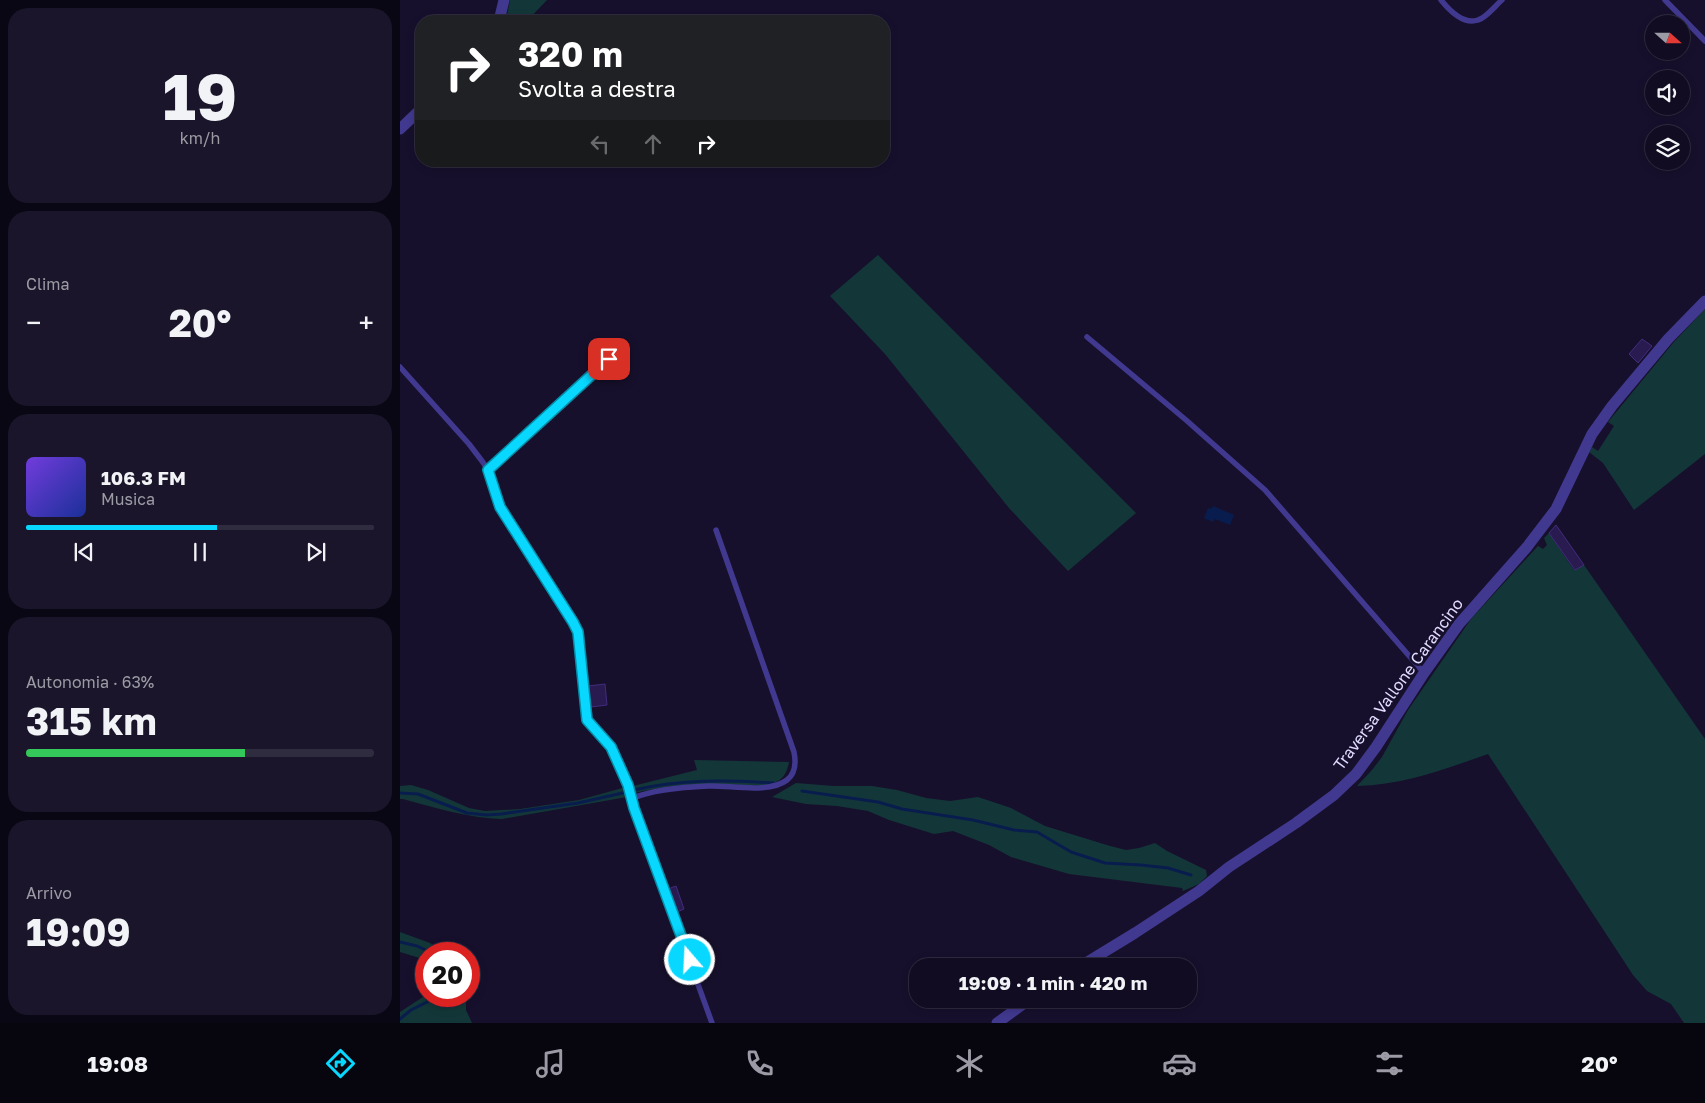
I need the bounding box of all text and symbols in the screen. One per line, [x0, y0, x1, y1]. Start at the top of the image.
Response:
north arrow [1645, 15, 1690, 60]
map controls [1645, 15, 1690, 170]
text: 320 m [518, 33, 623, 75]
icon: right [435, 35, 500, 100]
text: 19 [163, 56, 237, 134]
button: sound [1645, 70, 1690, 115]
text: Svolta a destra [518, 75, 676, 102]
button: layers [1645, 125, 1690, 170]
text: km/h [180, 128, 220, 148]
icon: left [586, 130, 614, 158]
icon: ahead [639, 130, 667, 158]
icon: right [692, 130, 720, 158]
text: Clima [26, 274, 70, 294]
text: 20° [169, 300, 231, 345]
text: − [26, 306, 41, 339]
text: + [359, 306, 374, 339]
pin [588, 338, 630, 380]
icon: arrive [595, 345, 623, 373]
text: 106.3 FM [101, 466, 186, 489]
text: Musica [101, 489, 155, 509]
icon: previous [70, 538, 98, 566]
icon: pause [186, 538, 214, 566]
icon: next [302, 538, 330, 566]
street label: Traversa Vallone Carancino [1329, 594, 1467, 774]
text: Autonomia · 63% [26, 672, 154, 692]
text: 315 km [26, 698, 157, 743]
text: Arrivo [26, 883, 72, 903]
text: 19:09 [26, 909, 131, 954]
position arrow [663, 933, 715, 985]
speed limit sign: 20 [415, 942, 480, 1007]
text: 19:09 · 1 min · 420 m [959, 971, 1147, 994]
icon: directions [323, 1046, 358, 1081]
icon: music [533, 1046, 568, 1081]
icon: phone [742, 1046, 777, 1081]
icon: climate [952, 1046, 987, 1081]
icon: car [1162, 1046, 1197, 1081]
icon: filters [1372, 1046, 1407, 1081]
text: 19:08 [87, 1050, 148, 1077]
text: 20° [1581, 1050, 1618, 1077]

